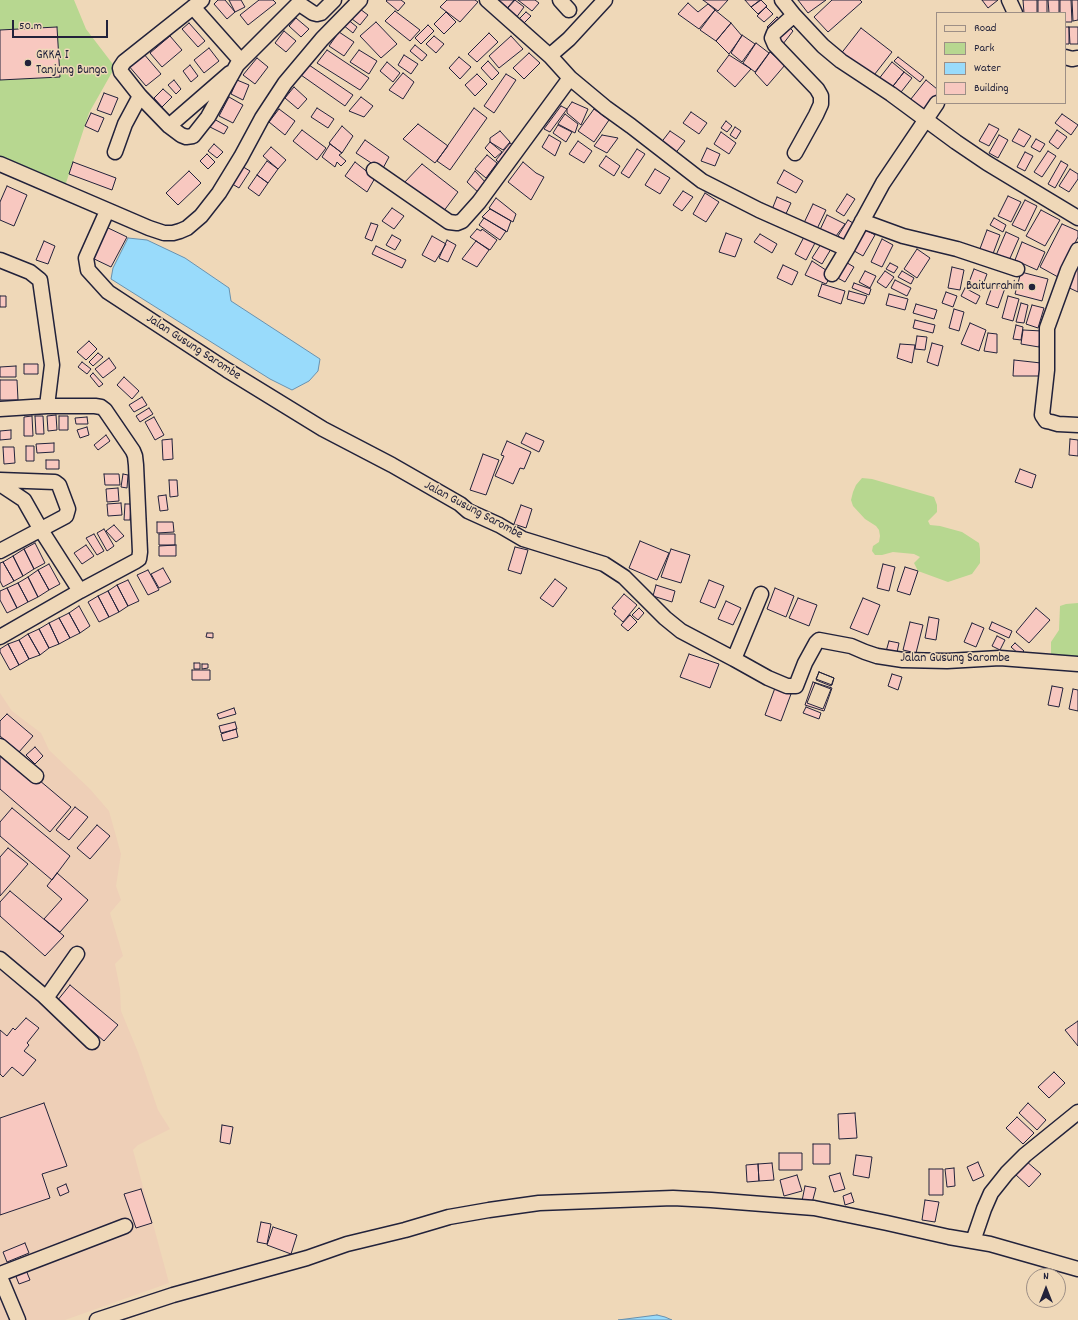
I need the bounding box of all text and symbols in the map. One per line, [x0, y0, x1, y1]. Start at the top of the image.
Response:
scale bar [14, 12, 110, 38]
legend [936, 12, 1066, 104]
text: 50 m [19, 18, 42, 35]
text: Road [974, 20, 996, 37]
text: Park [974, 40, 994, 57]
place label: GKKA I Tanjung Bunga [36, 48, 107, 79]
marker: GKKA I Tanjung Bunga [23, 58, 33, 68]
text: Water [974, 60, 1001, 77]
text: Building [974, 80, 1009, 97]
place label: Baiturrahim [966, 279, 1024, 295]
marker: Baiturrahim [1027, 282, 1037, 292]
street label: Jalan Gusung Sarombe [143, 312, 243, 384]
street label: Jalan Gusung Sarombe [421, 478, 525, 544]
street label: Jalan Gusung Sarombe [900, 651, 1010, 667]
north arrow [1026, 1268, 1066, 1308]
text: N [1043, 1269, 1049, 1285]

